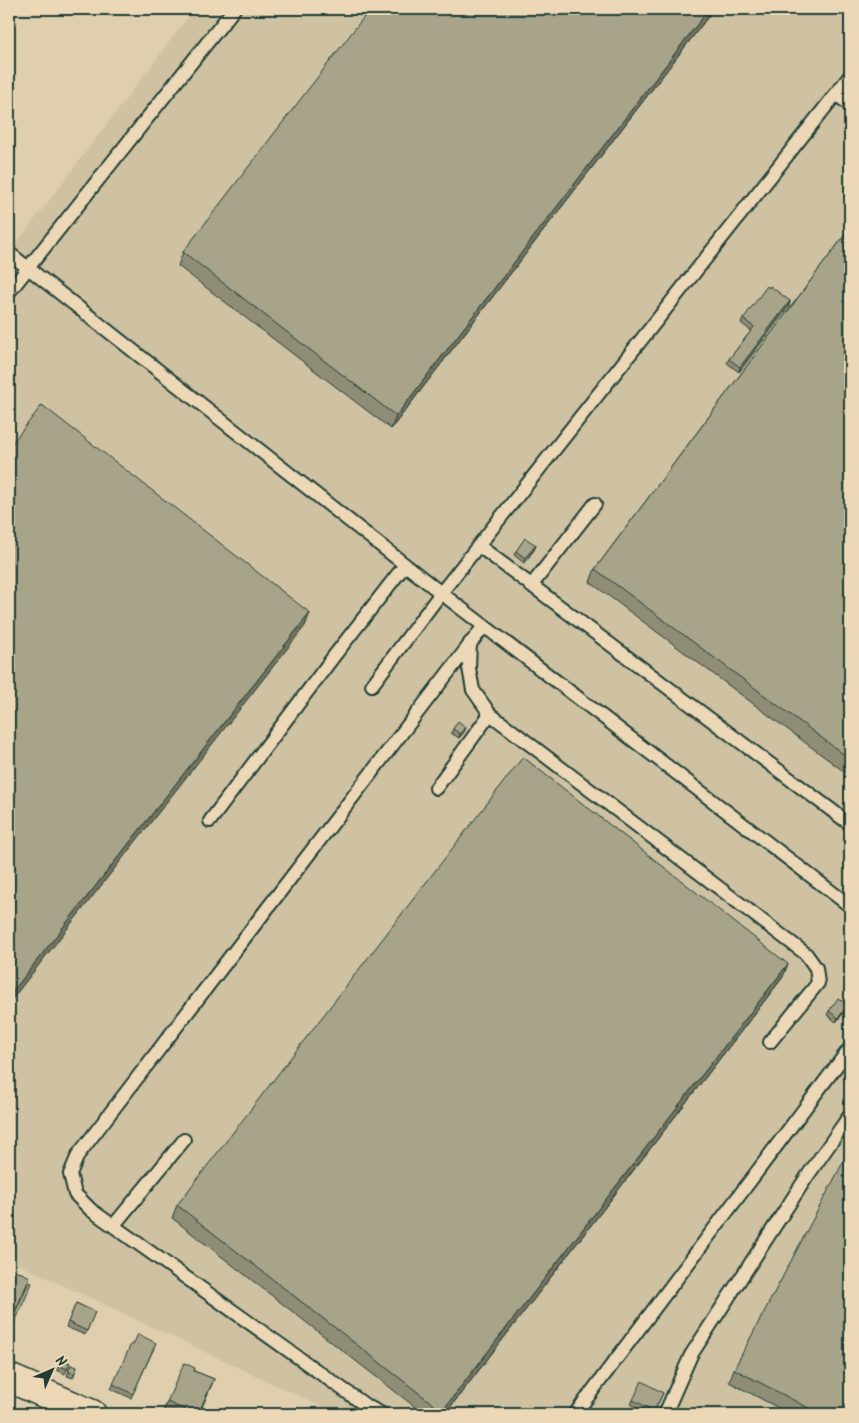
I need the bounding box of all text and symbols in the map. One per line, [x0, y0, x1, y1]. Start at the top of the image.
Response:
north arrow [28, 1346, 78, 1396]
text: N [50, 1351, 72, 1373]

